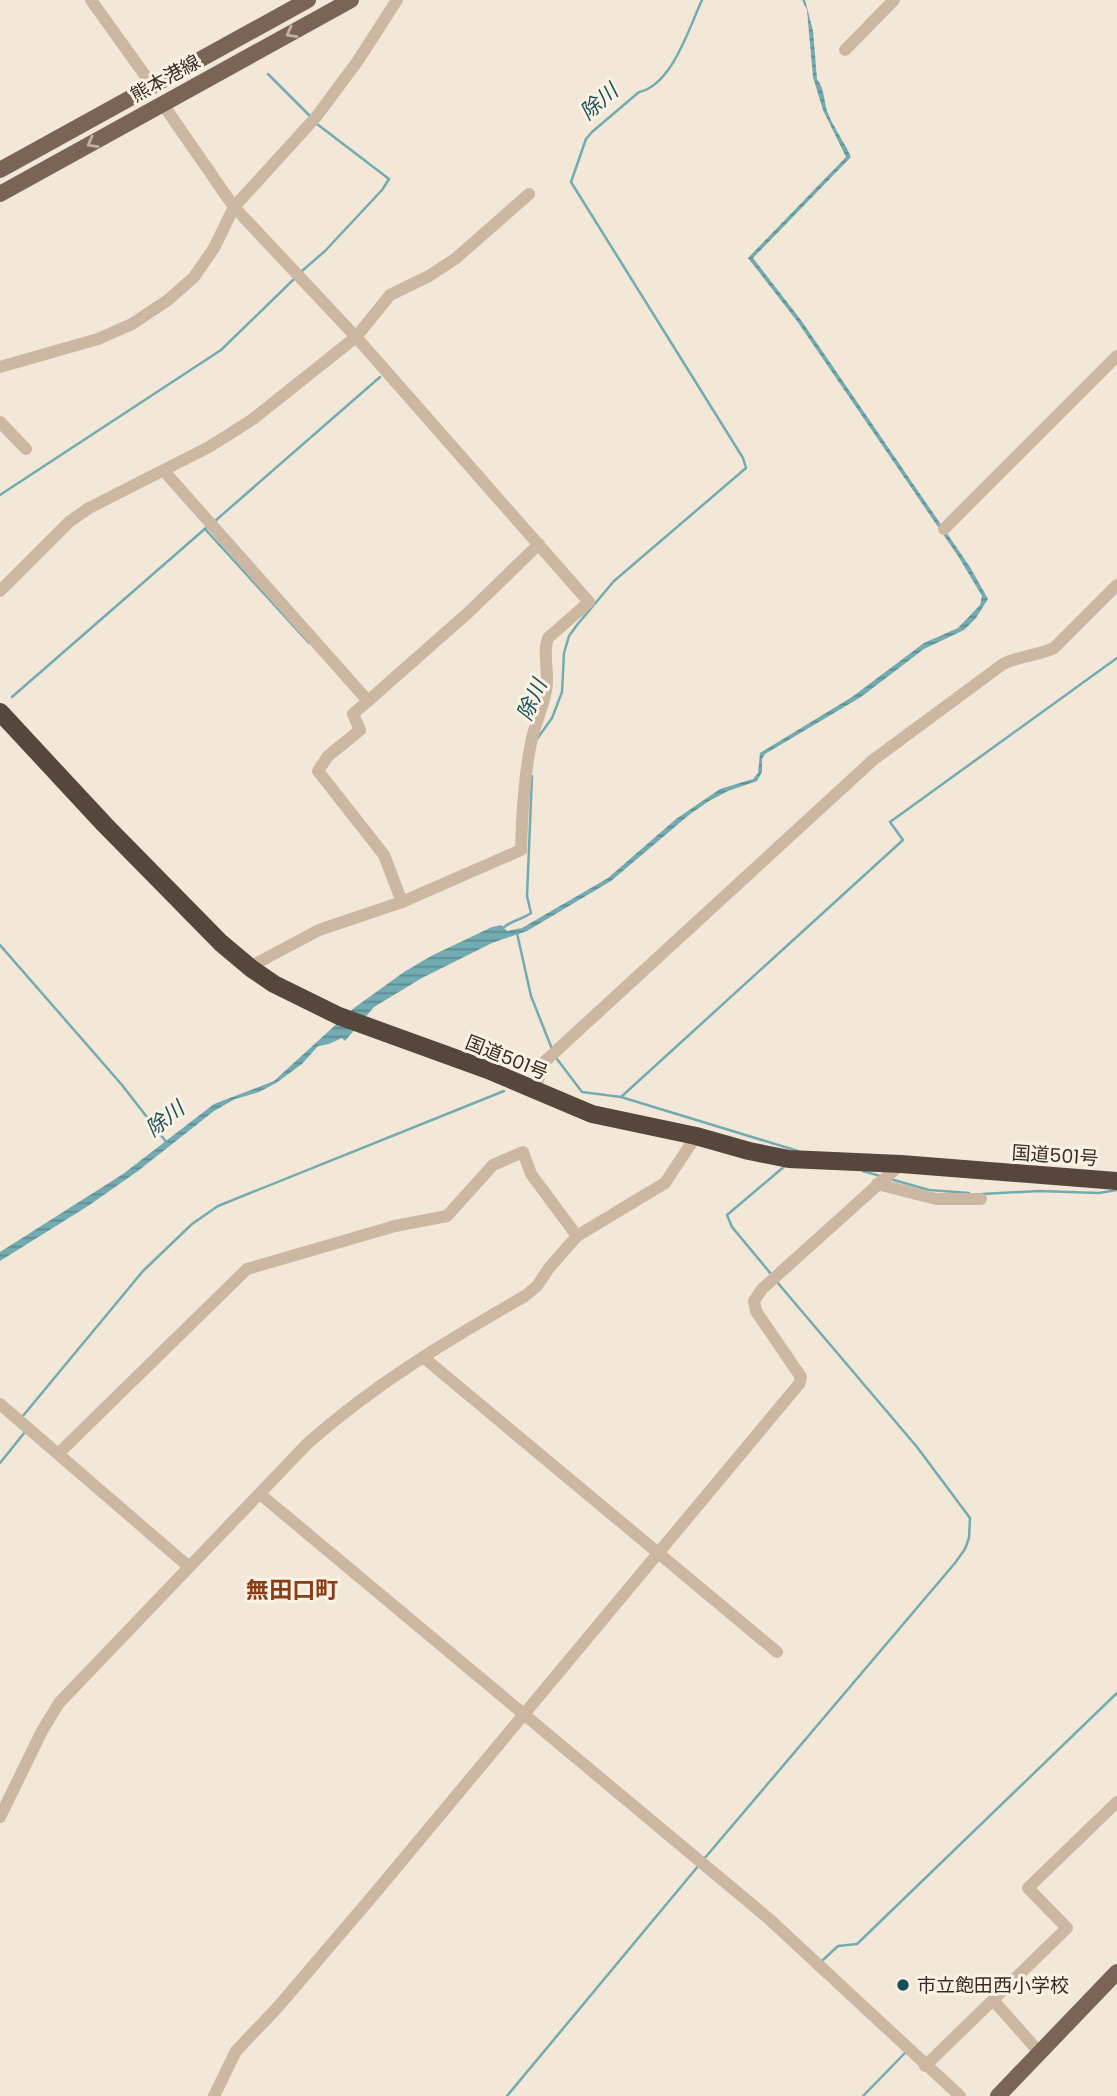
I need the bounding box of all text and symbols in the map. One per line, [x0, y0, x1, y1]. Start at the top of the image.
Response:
one-way arrow [286, 25, 298, 38]
street label: 熊本港線 [125, 48, 205, 109]
water label: 除川 [573, 76, 626, 126]
one-way arrow [87, 135, 99, 148]
water label: 除川 [510, 673, 554, 725]
street label: 国道501号 [461, 1029, 552, 1086]
water label: 除川 [139, 1093, 192, 1143]
street label: 国道501号 [1011, 1139, 1099, 1172]
district label: 無田口町 [246, 1574, 338, 1606]
place label: 市立飽田西小学校 [917, 1972, 1069, 1999]
marker: 市立飽田西小学校 [895, 1977, 911, 1993]

